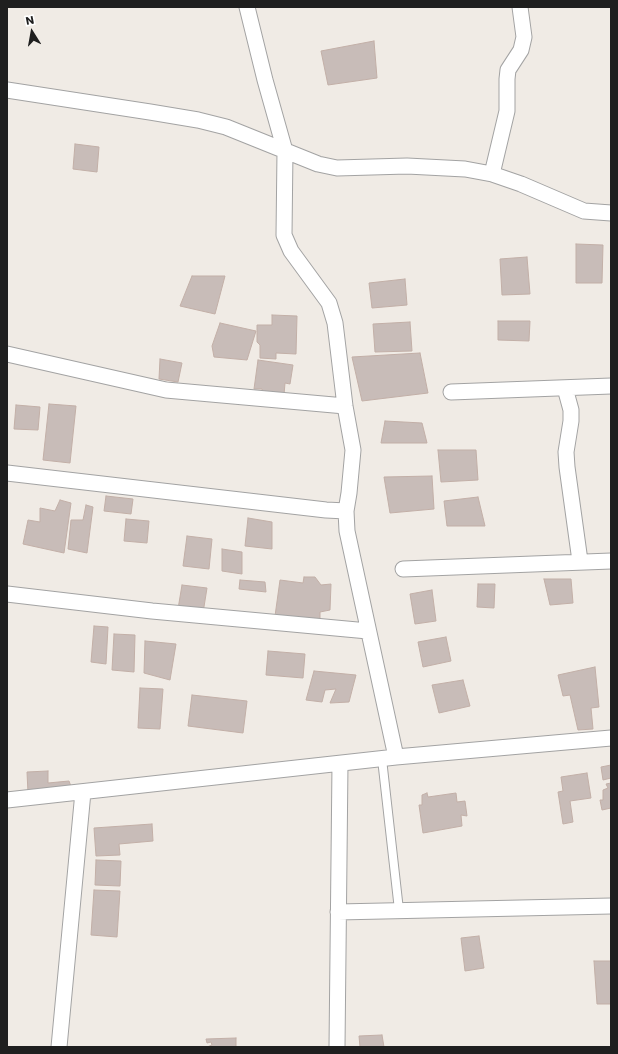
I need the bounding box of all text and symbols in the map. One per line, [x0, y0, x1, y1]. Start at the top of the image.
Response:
north arrow [12, 12, 52, 52]
text: N [24, 12, 35, 29]

